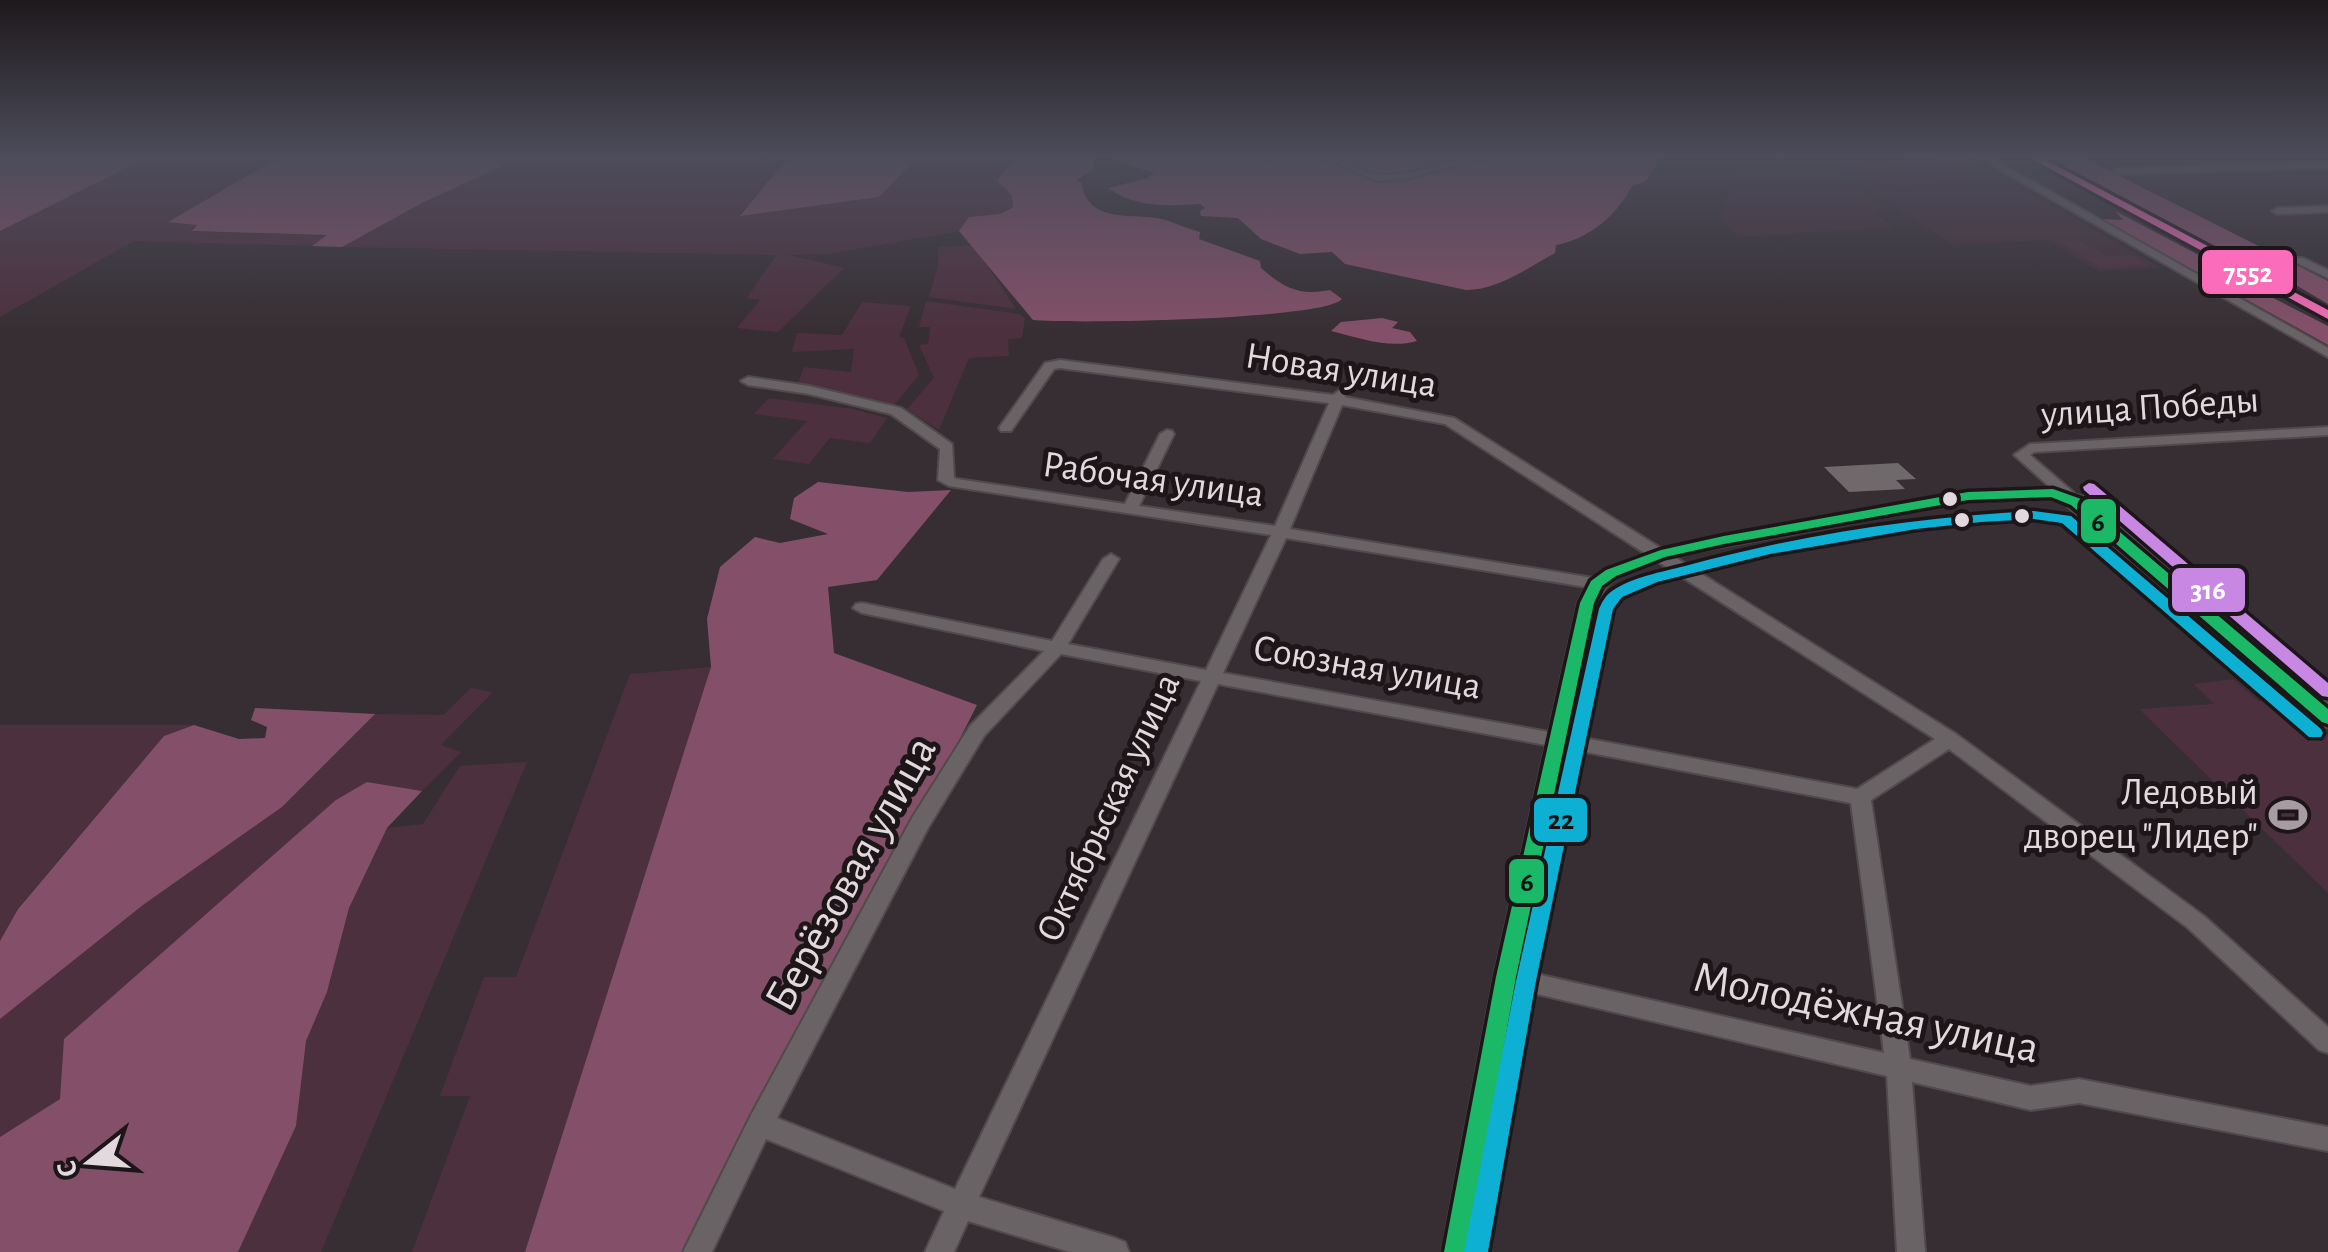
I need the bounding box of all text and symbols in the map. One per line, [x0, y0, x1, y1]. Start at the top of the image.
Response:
line badge: 7552 [2200, 248, 2295, 296]
text: 7552 [2223, 260, 2273, 288]
street label: Новая улица [1243, 337, 1439, 405]
street label: улица Победы [2039, 381, 2260, 435]
street label: Рабочая улица [1040, 446, 1266, 514]
unlabelled marker [1940, 489, 1960, 509]
line badge: 6 [2079, 497, 2118, 545]
unlabelled marker [2012, 506, 2032, 526]
text: 6 [2091, 509, 2105, 537]
unlabelled marker [1952, 510, 1972, 530]
line badge: 316 [2170, 566, 2247, 614]
text: 316 [2190, 577, 2226, 605]
street label: Союзная улица [1250, 629, 1484, 707]
street label: Октябрьская улица [1030, 668, 1188, 948]
street label: Берёзовая улица [757, 729, 945, 1019]
place label: Ледовый дворец "Лидер" [2024, 774, 2258, 856]
sports icon: Ледовый дворец "Лидер" [2267, 794, 2309, 836]
line badge: 22 [1532, 796, 1589, 844]
text: 22 [1548, 807, 1574, 835]
line badge: 6 [1507, 857, 1546, 905]
text: 6 [1520, 869, 1534, 897]
street label: Молодёжная улица [1689, 954, 2043, 1072]
north arrow [40, 1112, 140, 1212]
text: С [52, 1157, 84, 1180]

